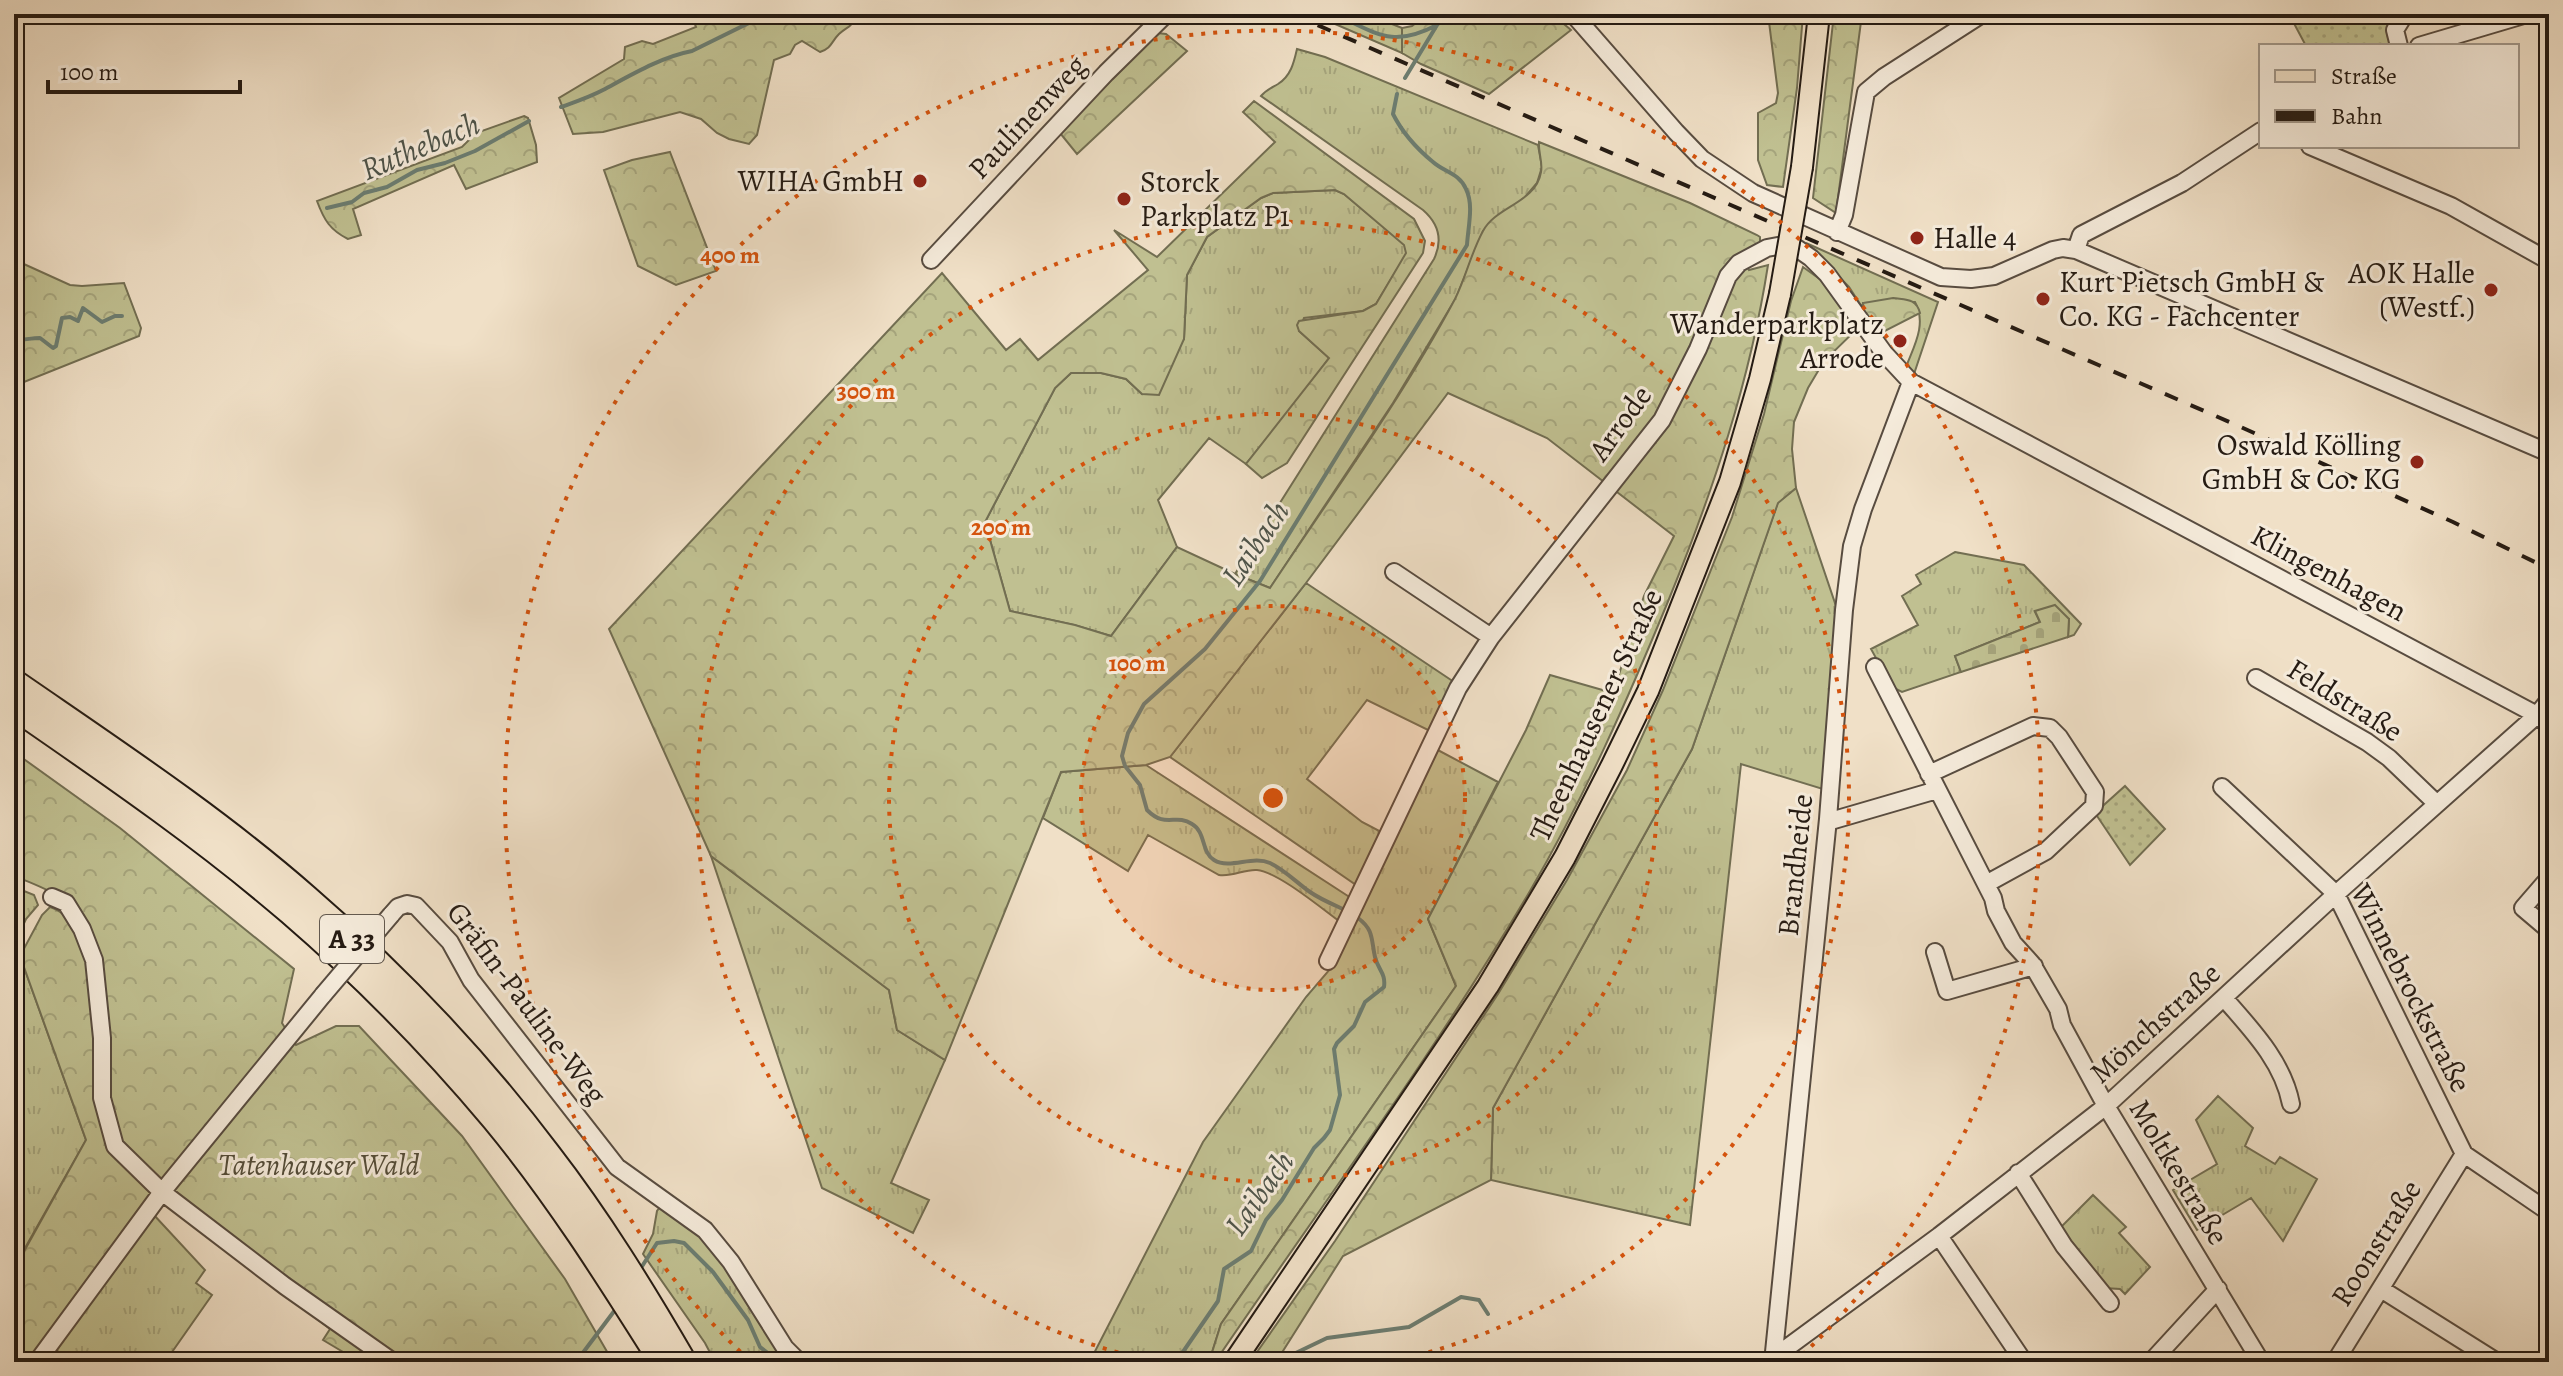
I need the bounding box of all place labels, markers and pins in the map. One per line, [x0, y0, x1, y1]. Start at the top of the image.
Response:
place label: WIHA GmbH [737, 161, 904, 201]
place label: Storck Parkplatz P1 [1140, 162, 1290, 236]
marker: WIHA GmbH [911, 172, 929, 190]
marker: Storck Parkplatz P1 [1115, 190, 1133, 208]
place label: Halle 4 [1933, 218, 2017, 258]
marker: Halle 4 [1908, 229, 1926, 247]
place label: AOK Halle (Westf.) [2347, 253, 2475, 327]
place label: Kurt Pietsch GmbH & Co. KG - Fachcenter [2059, 262, 2325, 336]
marker: AOK Halle (Westf.) [2482, 281, 2500, 299]
marker: Kurt Pietsch GmbH & Co. KG - Fachcenter [2034, 290, 2052, 308]
place label: Wanderparkplatz Arrode [1669, 304, 1884, 378]
marker: Wanderparkplatz Arrode [1891, 332, 1909, 350]
place label: Oswald Kölling GmbH & Co. KG [2202, 425, 2401, 499]
marker: Oswald Kölling GmbH & Co. KG [2408, 453, 2426, 471]
centre of rings [1259, 784, 1287, 812]

